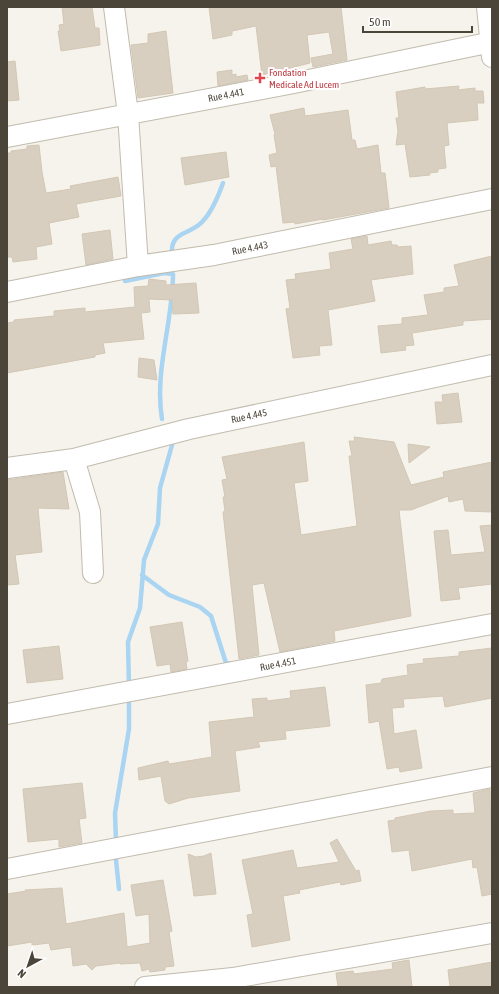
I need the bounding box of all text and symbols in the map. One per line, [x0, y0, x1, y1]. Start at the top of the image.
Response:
scale bar [363, 8, 472, 34]
text: 50 m [369, 15, 391, 29]
place label: Fondation Medicale Ad Lucem [269, 67, 339, 90]
marker: Fondation Medicale Ad Lucem [254, 72, 266, 84]
street label: Rue 4.441 [207, 86, 245, 104]
street label: Rue 4.443 [231, 239, 269, 257]
street label: Rue 4.445 [230, 407, 268, 425]
street label: Rue 4.451 [259, 655, 297, 673]
north arrow [8, 946, 48, 986]
text: N [15, 967, 28, 980]

